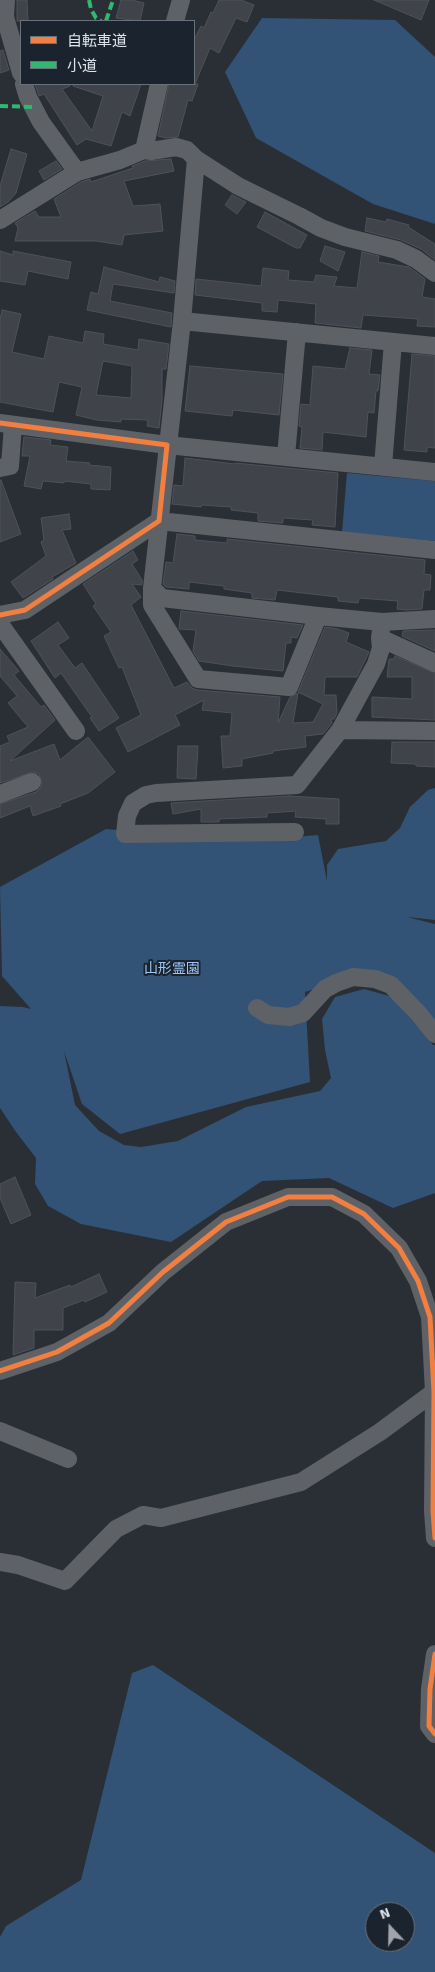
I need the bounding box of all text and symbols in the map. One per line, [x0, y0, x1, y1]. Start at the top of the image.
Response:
legend [20, 20, 195, 85]
text: 自転車道 [67, 32, 127, 50]
text: 小道 [67, 57, 97, 75]
park label: 山形霊園 [144, 961, 200, 977]
north arrow [365, 1902, 415, 1952]
text: N [377, 1904, 392, 1923]

